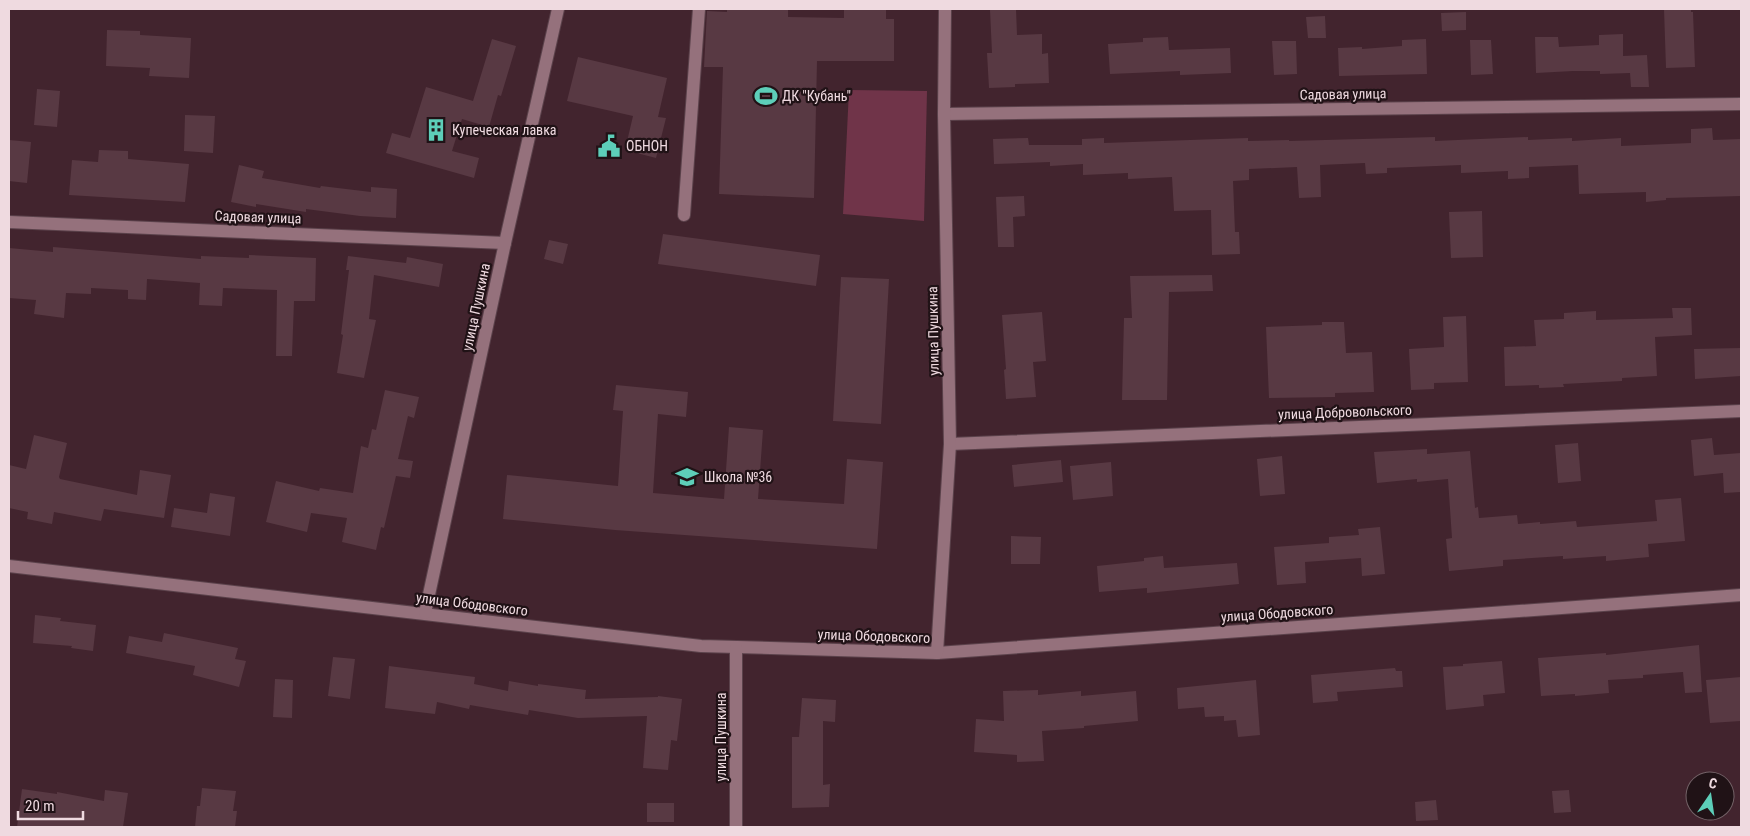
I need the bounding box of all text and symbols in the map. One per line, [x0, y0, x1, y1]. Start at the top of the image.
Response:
sports icon: ДК "Кубань" [753, 83, 779, 109]
street label: Садовая улица [1299, 85, 1387, 103]
place label: ДК "Кубань" [782, 88, 851, 104]
building icon: Купеческая лавка [423, 117, 449, 143]
place label: Купеческая лавка [452, 122, 557, 138]
public building icon: ОБНОН [596, 133, 622, 159]
place label: ОБНОН [626, 138, 668, 154]
street label: Садовая улица [214, 207, 302, 227]
street label: улица Пушкина [459, 262, 493, 352]
street label: улица Пушкина [924, 286, 942, 376]
street label: улица Добровольского [1278, 402, 1412, 422]
school or university icon: Школа №36 [674, 464, 700, 490]
place label: Школа №36 [704, 469, 772, 485]
street label: улица Ободовского [415, 589, 529, 619]
street label: улица Ободовского [1220, 601, 1334, 625]
street label: улица Ободовского [817, 626, 931, 646]
street label: улица Пушкина [713, 692, 729, 782]
north arrow [1685, 771, 1735, 821]
text: С [1707, 775, 1719, 792]
scale bar [18, 788, 82, 820]
text: 20 m [25, 797, 55, 815]

